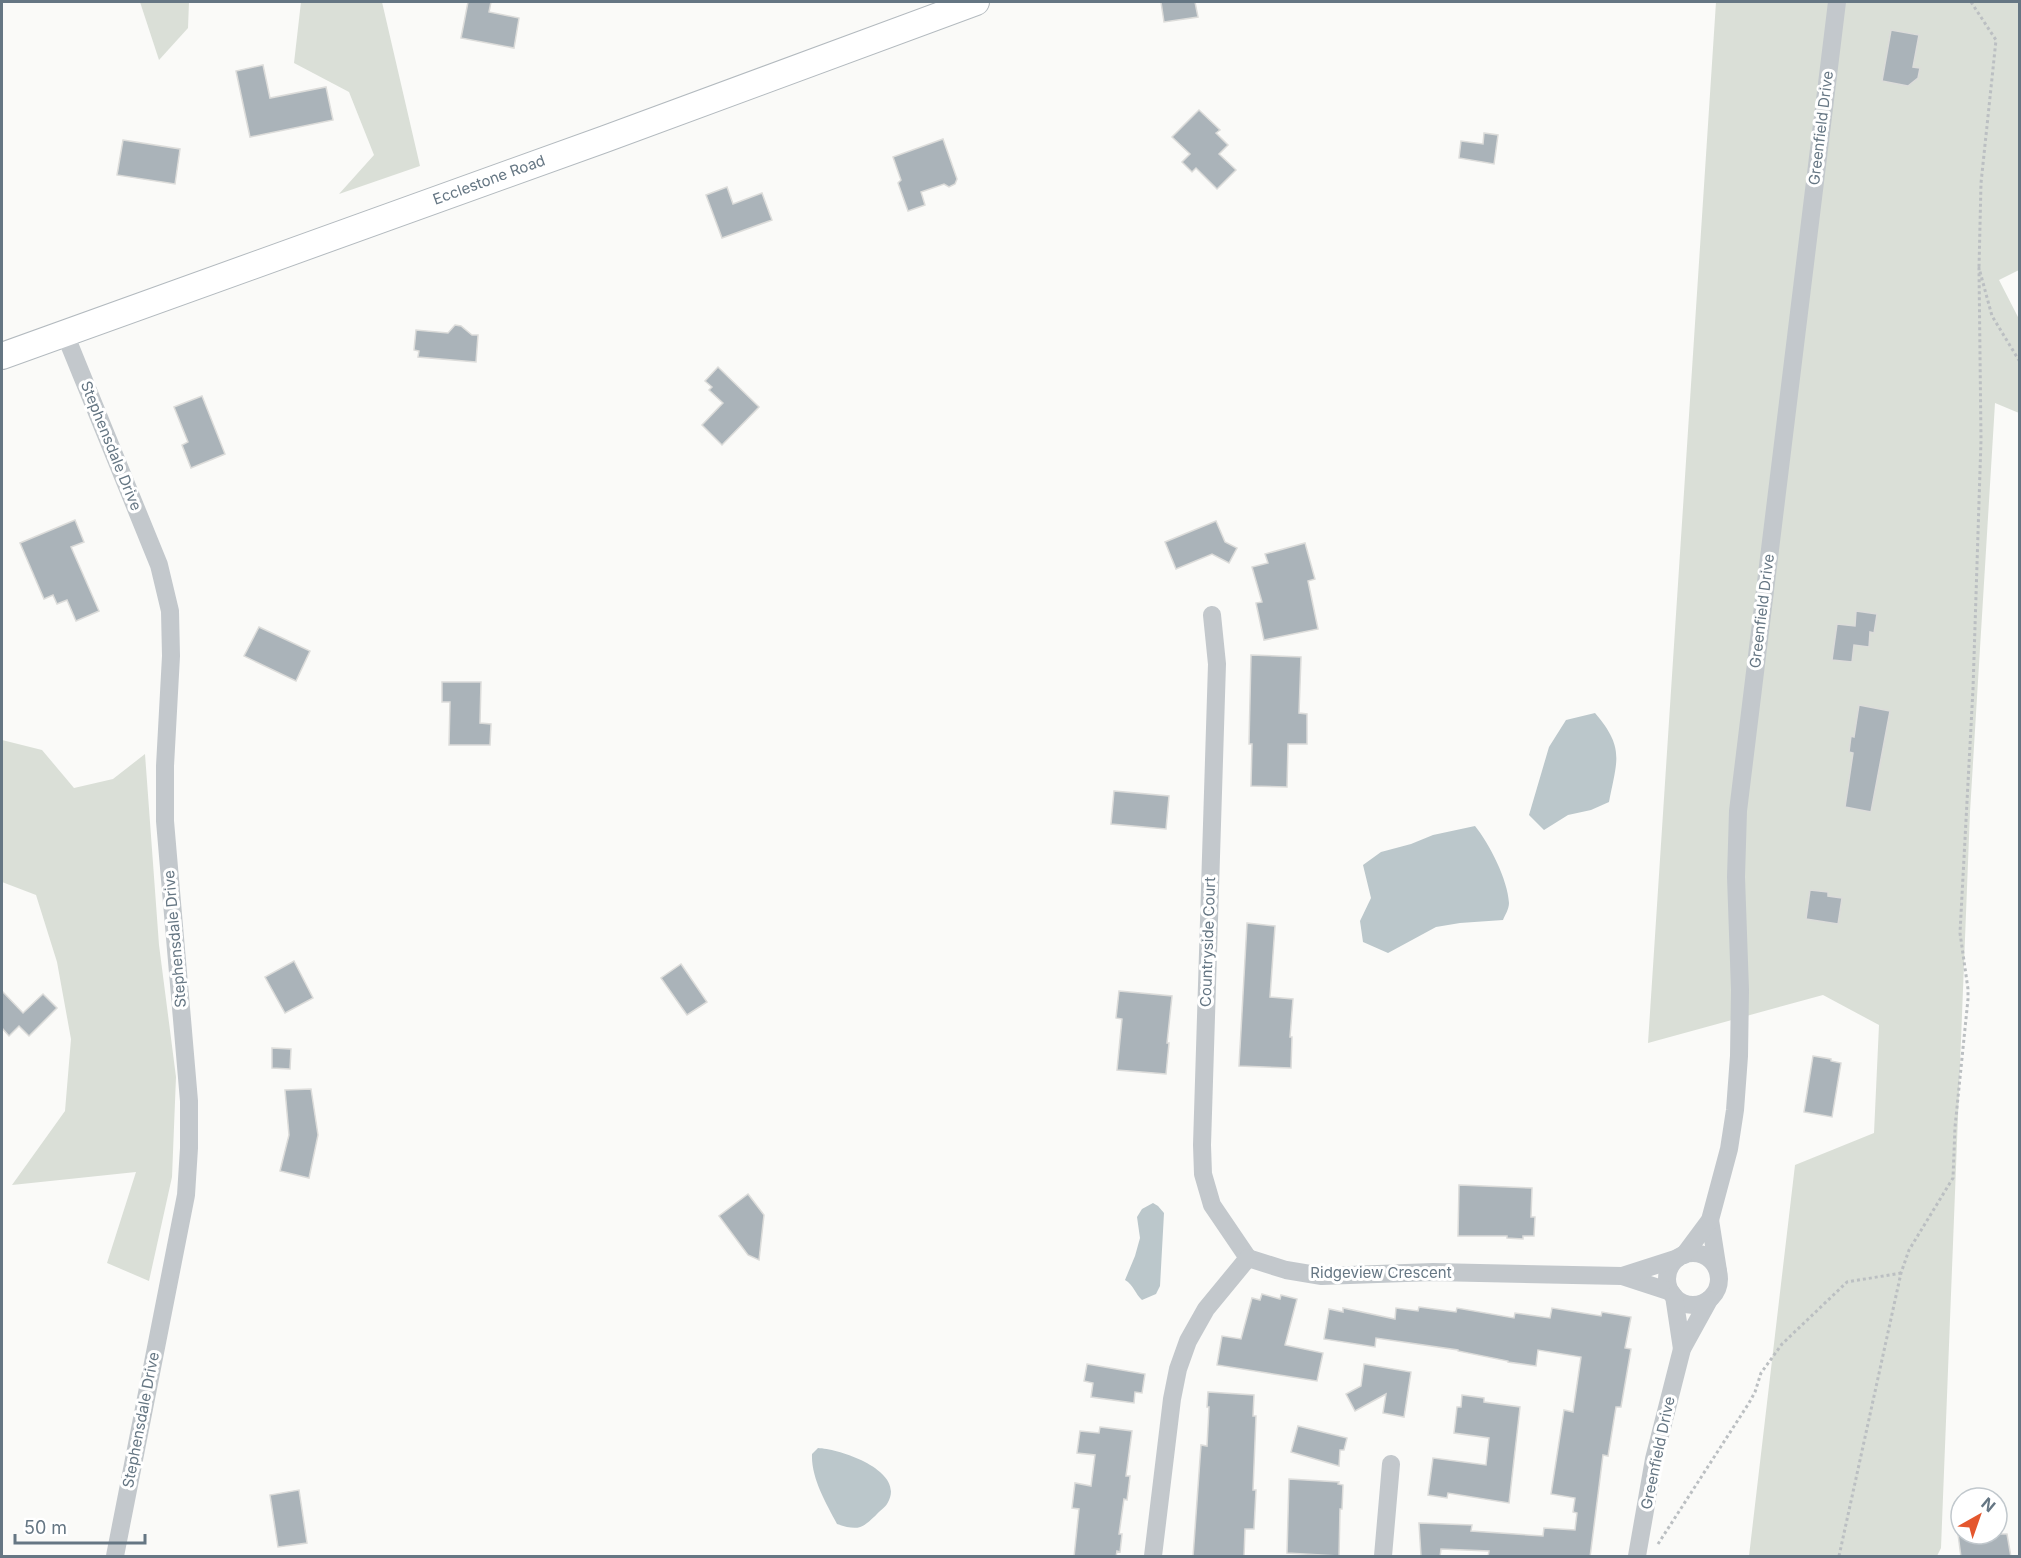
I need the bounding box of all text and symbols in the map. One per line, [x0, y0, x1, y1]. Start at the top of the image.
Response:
street label: Greenfield Drive [1804, 70, 1837, 186]
street label: Ecclestone Road [430, 150, 548, 209]
street label: Stephensdale Drive [77, 378, 146, 513]
street label: Greenfield Drive [1745, 553, 1778, 669]
street label: Stephensdale Drive [159, 869, 190, 1009]
street label: Countryside Court [1196, 876, 1219, 1007]
street label: Ridgeview Crescent [1310, 1263, 1452, 1282]
street label: Stephensdale Drive [118, 1350, 163, 1490]
street label: Greenfield Drive [1636, 1395, 1679, 1511]
north arrow [1949, 1486, 2009, 1546]
text: N [1978, 1493, 2000, 1516]
scale bar [15, 1507, 146, 1545]
text: 50 m [24, 1517, 67, 1538]

